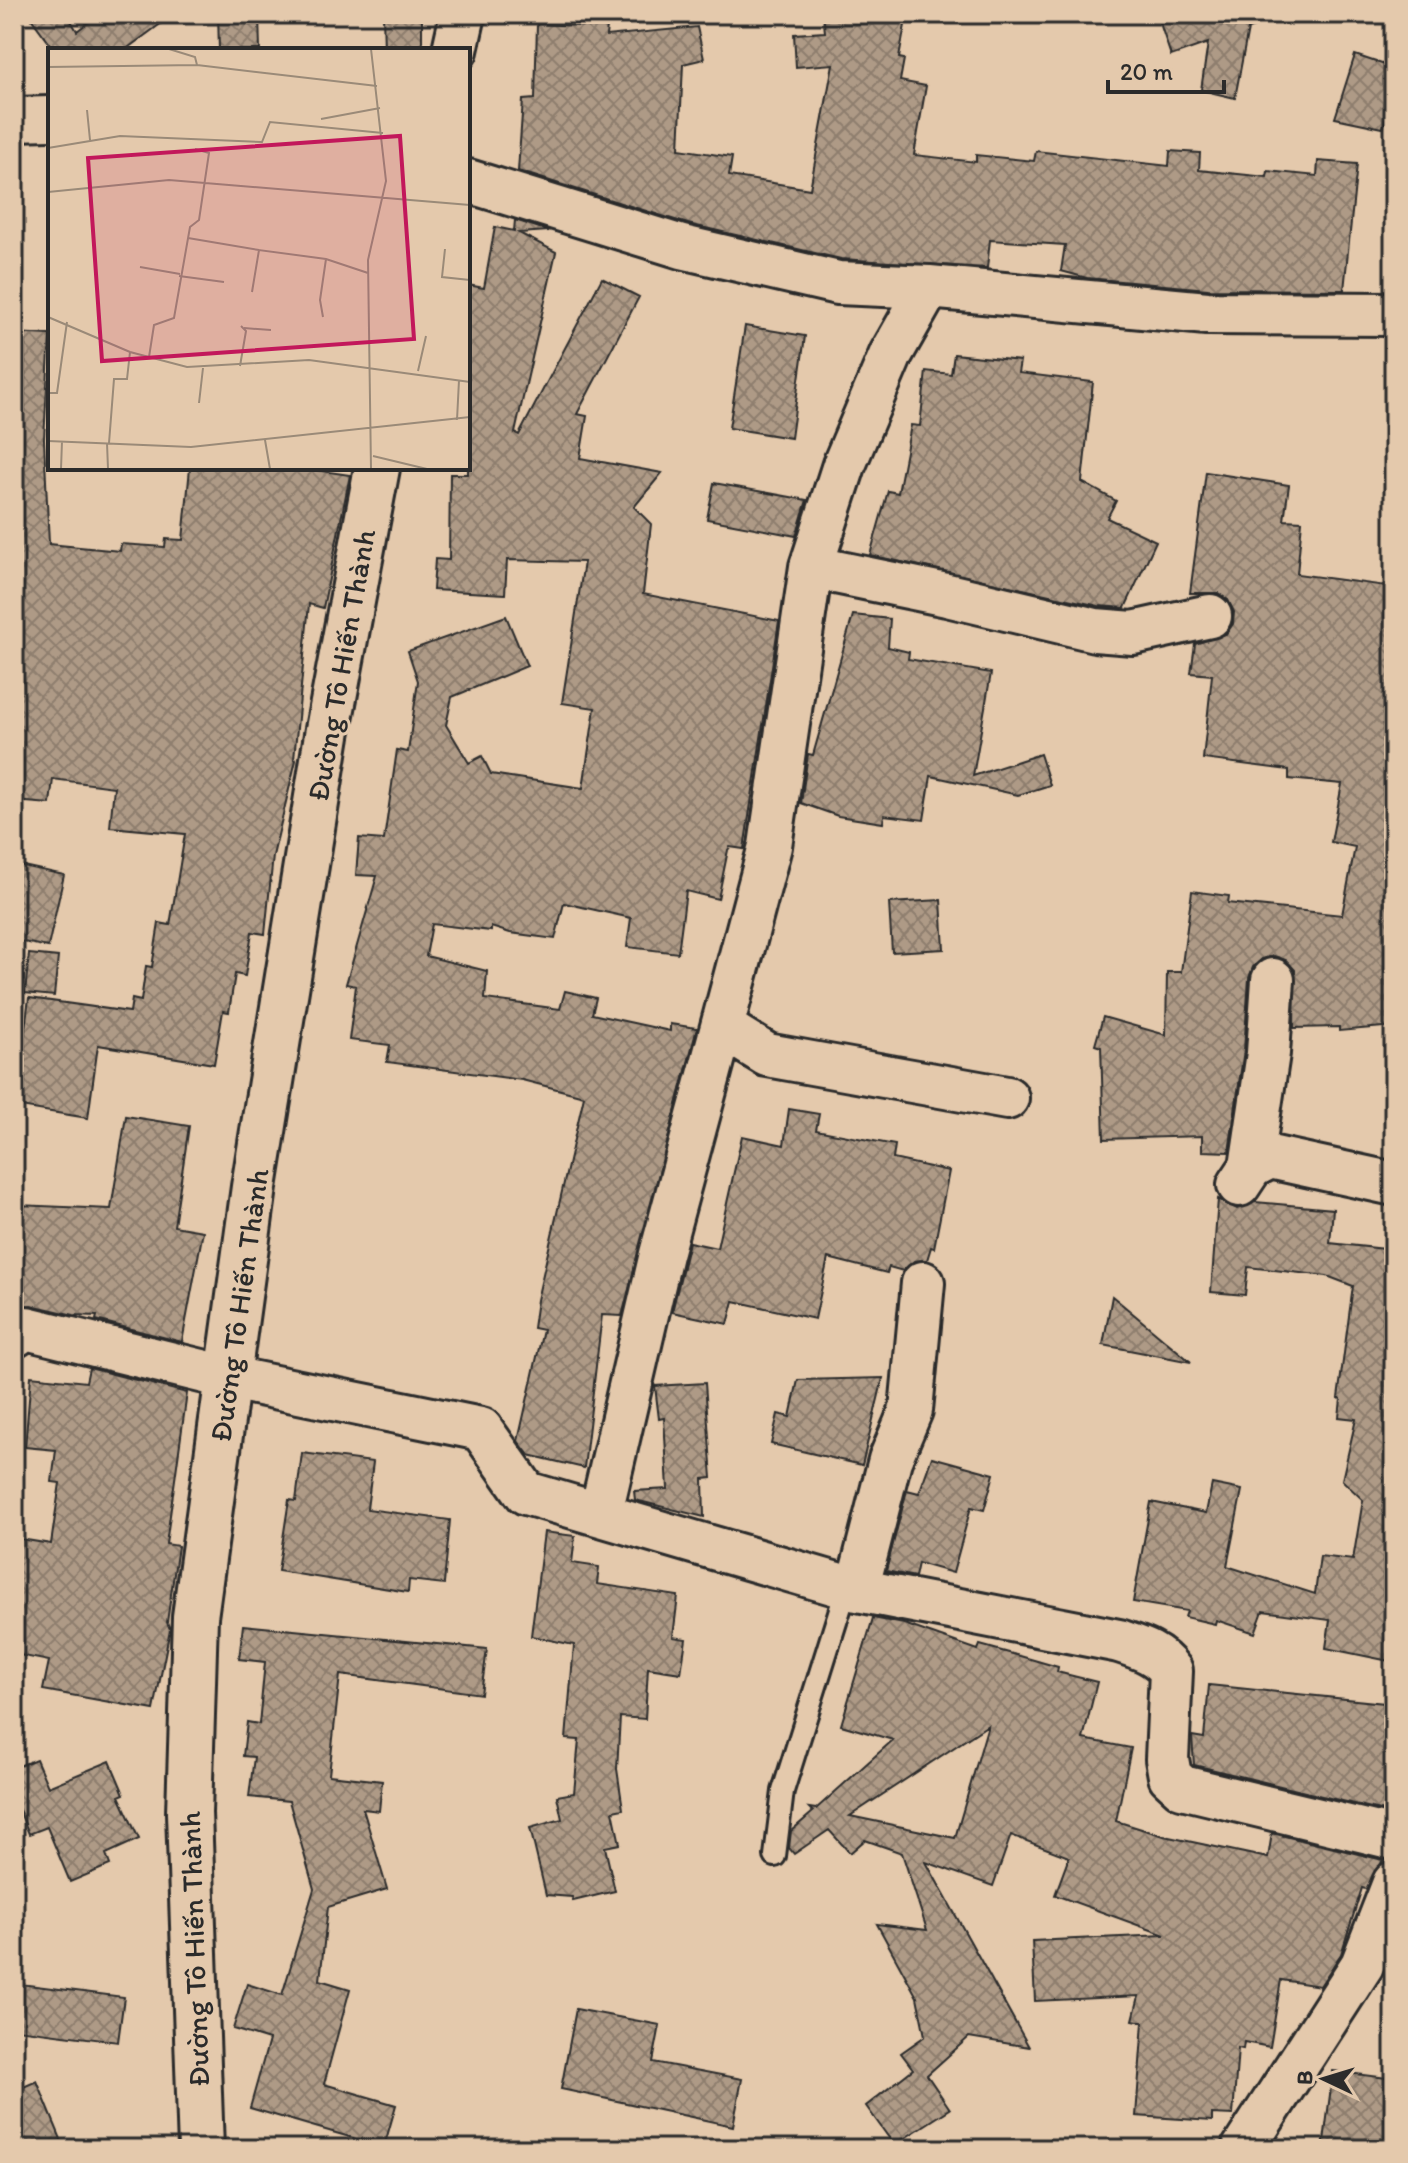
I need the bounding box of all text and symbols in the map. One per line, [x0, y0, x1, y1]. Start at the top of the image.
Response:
scale bar [1108, 44, 1224, 94]
inset map [48, 48, 470, 470]
text: 20 m [1120, 57, 1173, 86]
street label: Đường Tô Hiến Thành [299, 526, 383, 804]
street label: Đường Tô Hiến Thành [201, 1166, 277, 1444]
street label: Đường Tô Hiến Thành [171, 1811, 217, 2087]
north arrow [1284, 2039, 1364, 2119]
text: B [1291, 2070, 1319, 2086]

